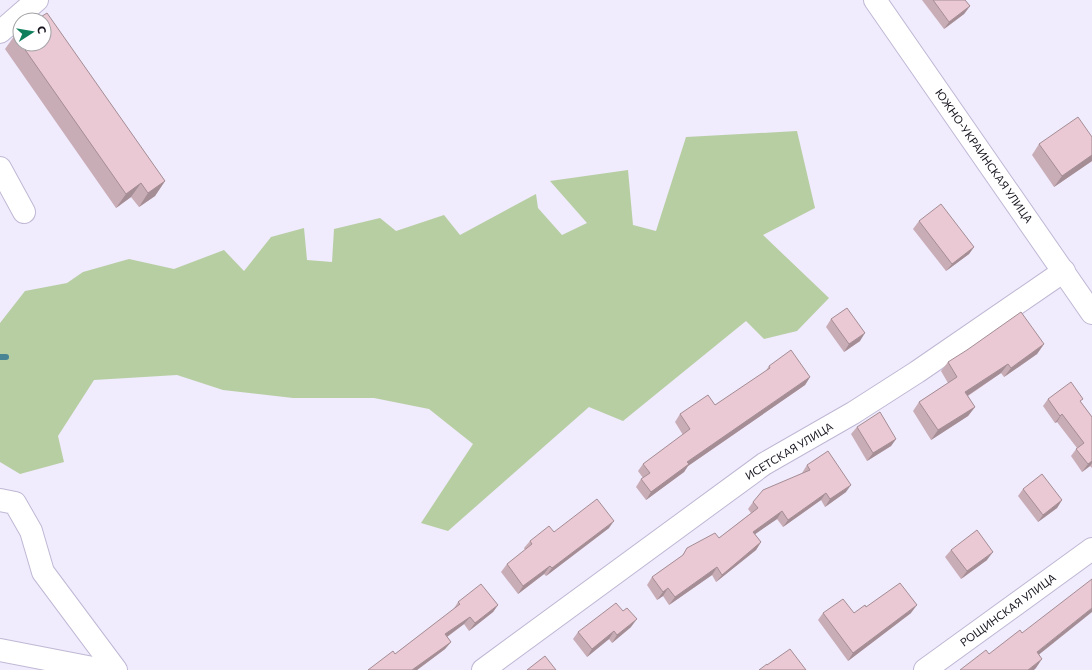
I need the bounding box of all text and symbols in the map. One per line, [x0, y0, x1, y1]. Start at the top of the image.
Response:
north arrow [12, 12, 52, 52]
text: С [35, 25, 50, 35]
street label: ЮЖНО-УКРАИНСКАЯ УЛИЦА [933, 86, 1036, 225]
street label: ИСЕТСКАЯ УЛИЦА [743, 419, 835, 482]
street label: РОЩИНСКАЯ УЛИЦА [957, 570, 1058, 649]

